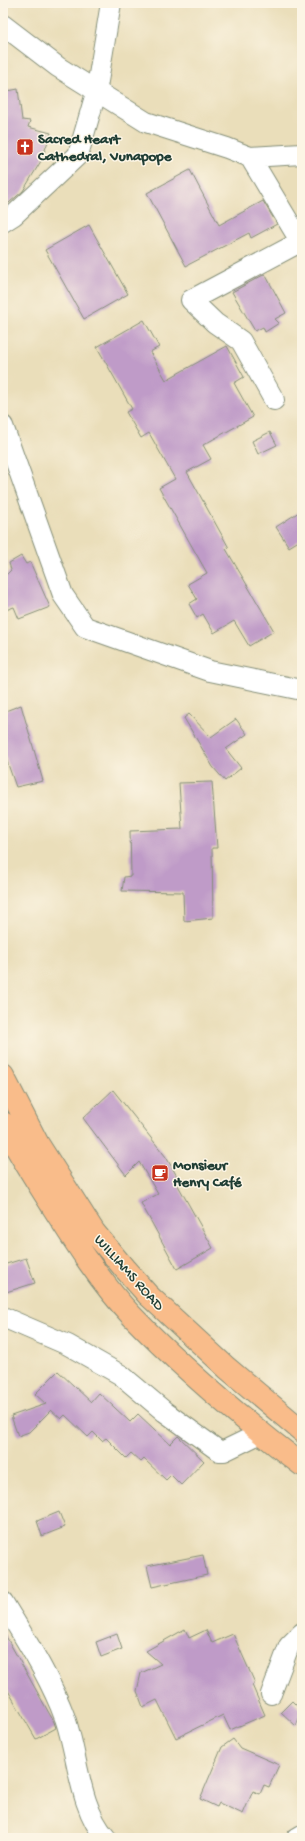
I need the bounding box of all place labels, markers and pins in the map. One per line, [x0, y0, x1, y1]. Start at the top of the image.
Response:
place label: Sacred Heart Cathedral, Vunapope [37, 131, 173, 166]
church icon: Sacred Heart Cathedral, Vunapope [15, 137, 35, 157]
place label: Monsieur Henry Café [173, 1157, 243, 1192]
cafe icon: Monsieur Henry Café [150, 1163, 170, 1183]

